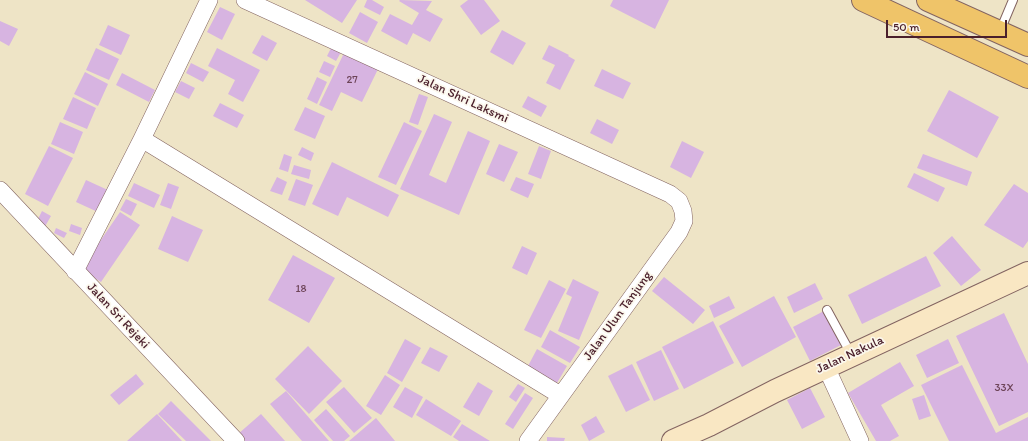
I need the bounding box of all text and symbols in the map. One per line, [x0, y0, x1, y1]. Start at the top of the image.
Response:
scale bar [888, 12, 1009, 38]
text: 50 m [893, 20, 919, 34]
street label: Jalan Shri Laksmi [415, 71, 511, 127]
house number: 27 [346, 73, 358, 87]
street label: Jalan Ulun Tanjung [580, 268, 656, 364]
street label: Jalan Sri Rejeki [83, 280, 153, 352]
house number: 18 [295, 282, 307, 296]
street label: Jalan Nakula [814, 333, 886, 377]
house number: 33X [994, 381, 1014, 395]

